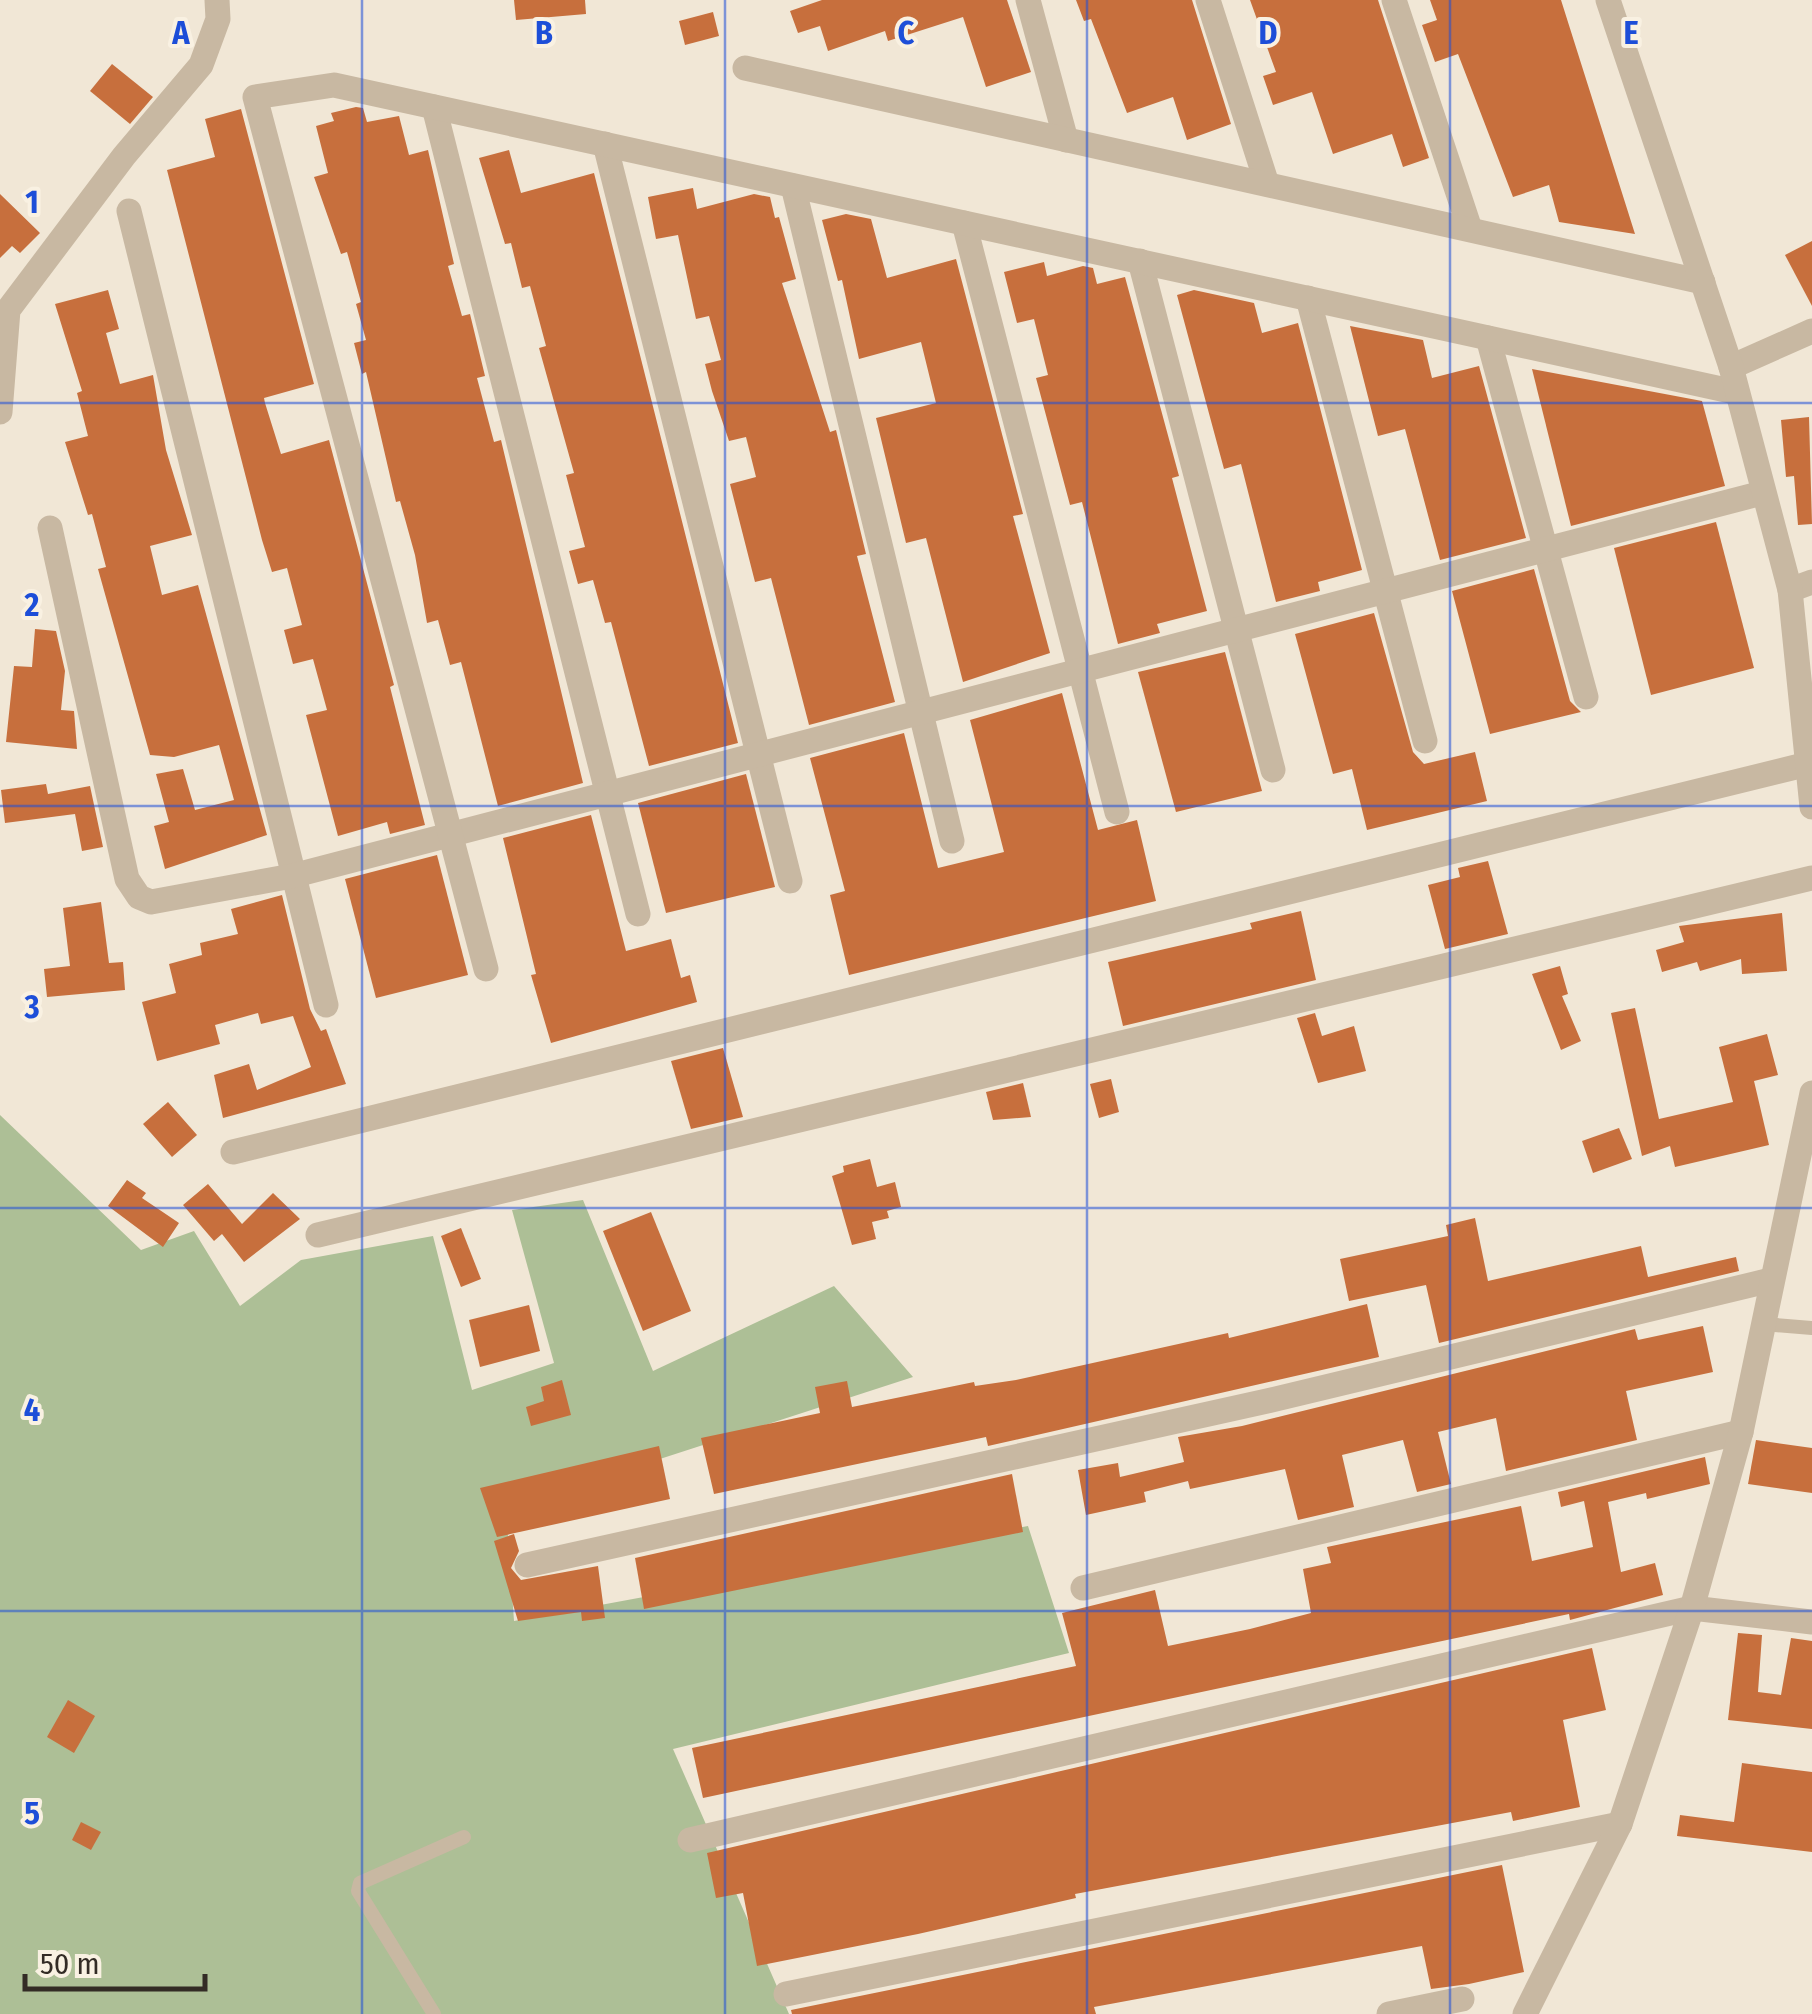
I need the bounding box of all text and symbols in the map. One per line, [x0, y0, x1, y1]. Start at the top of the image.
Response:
text: A [171, 14, 190, 52]
text: B [535, 14, 553, 52]
text: C [898, 14, 915, 52]
text: D [1258, 14, 1278, 52]
text: E [1623, 14, 1639, 52]
text: 1 [25, 183, 39, 221]
text: 2 [24, 586, 40, 624]
text: 3 [23, 988, 40, 1026]
text: 4 [24, 1391, 40, 1429]
text: 5 [24, 1794, 40, 1832]
scale bar [25, 1929, 205, 1991]
text: 50 m [40, 1946, 100, 1982]

